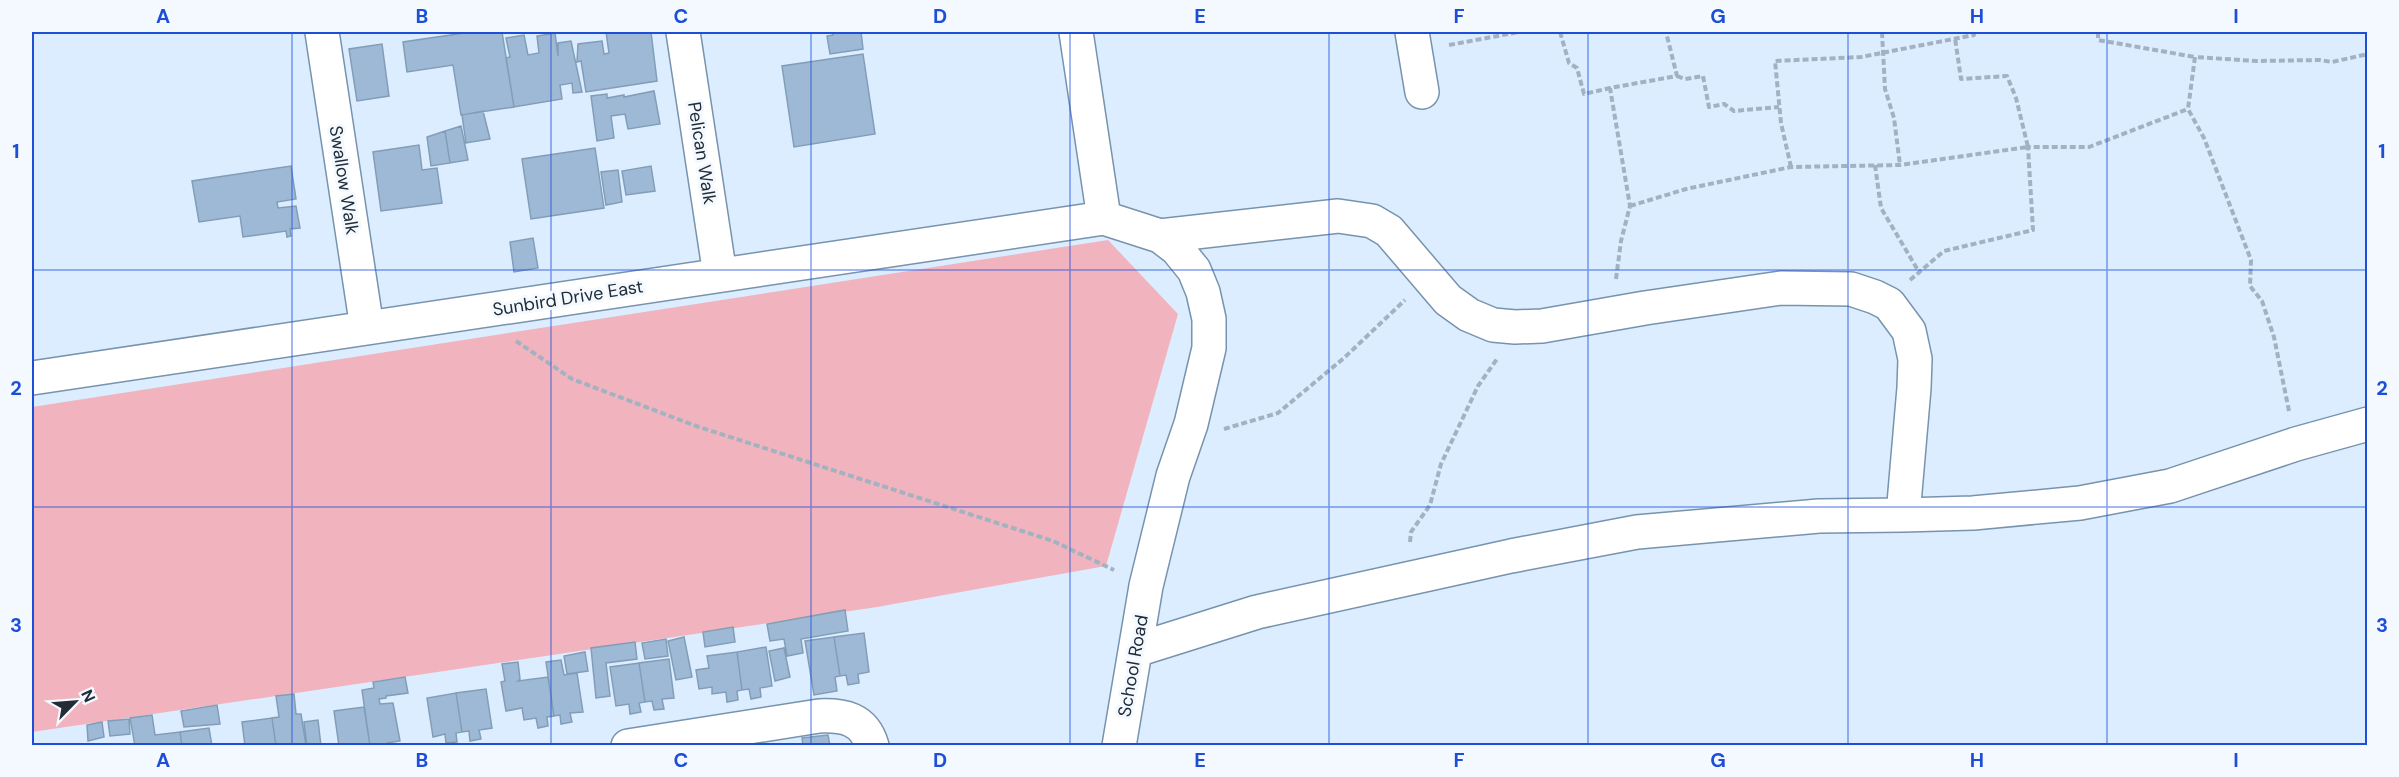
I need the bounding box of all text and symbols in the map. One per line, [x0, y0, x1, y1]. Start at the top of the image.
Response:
text: A [156, 3, 170, 29]
text: B [416, 3, 428, 29]
text: C [674, 3, 688, 29]
text: D [933, 3, 947, 29]
text: E [1194, 3, 1206, 29]
text: F [1453, 3, 1465, 29]
text: G [1710, 3, 1726, 29]
text: H [1970, 3, 1984, 29]
text: I [2233, 3, 2239, 29]
street label: Pelican Walk [682, 100, 722, 206]
street label: Swallow Walk [324, 124, 364, 236]
text: 1 [12, 138, 20, 164]
text: 1 [2378, 138, 2386, 164]
street label: Sunbird Drive East [491, 274, 645, 322]
text: 2 [10, 375, 22, 401]
text: 2 [2376, 375, 2388, 401]
text: 3 [10, 612, 22, 638]
text: 3 [2376, 612, 2388, 638]
street label: School Road [1112, 613, 1154, 719]
north arrow [45, 672, 105, 732]
text: N [76, 686, 100, 706]
text: A [156, 747, 170, 773]
text: B [416, 747, 428, 773]
text: C [674, 747, 688, 773]
text: D [933, 747, 947, 773]
text: E [1194, 747, 1206, 773]
text: F [1453, 747, 1465, 773]
text: G [1710, 747, 1726, 773]
text: H [1970, 747, 1984, 773]
text: I [2233, 747, 2239, 773]

